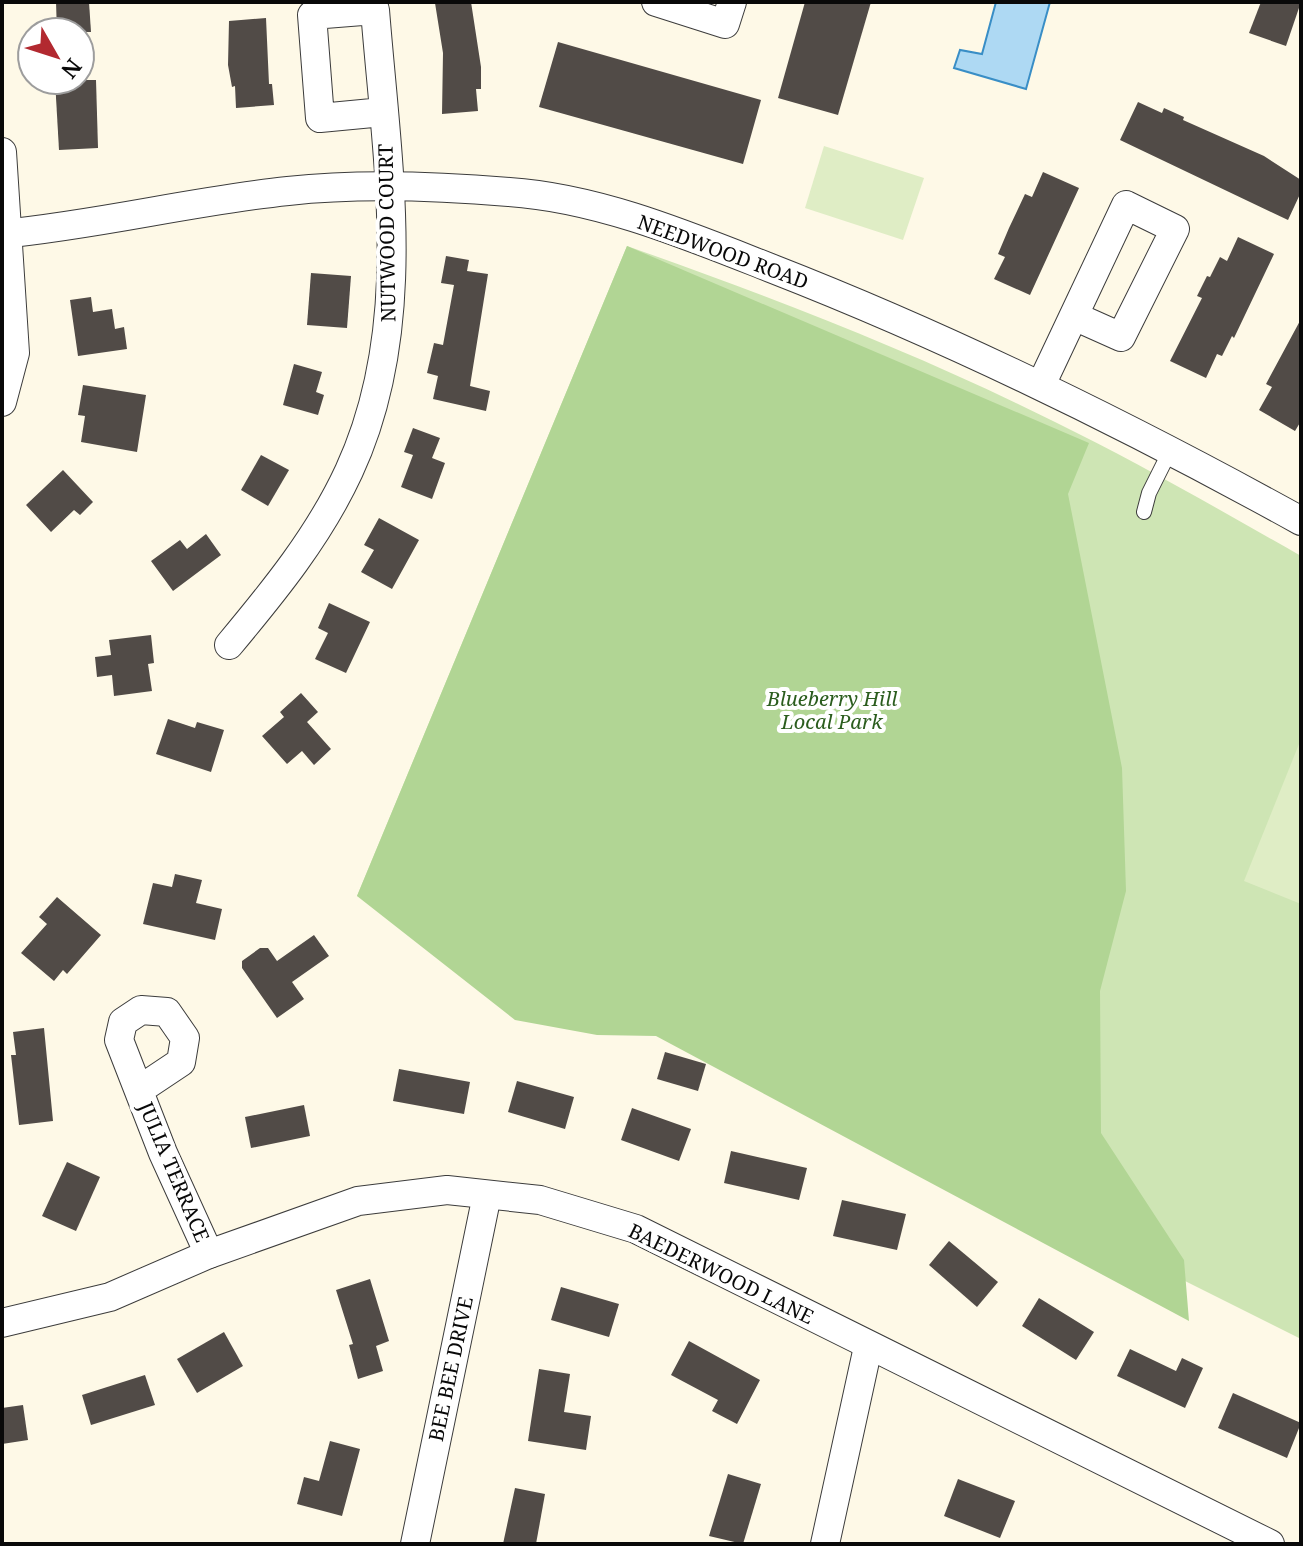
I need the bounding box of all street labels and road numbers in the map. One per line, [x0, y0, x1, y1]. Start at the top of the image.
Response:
street label: NUTWOOD COURT [371, 144, 402, 322]
street label: NEEDWOOD ROAD [634, 208, 812, 295]
street label: JULIA TERRACE [132, 1097, 216, 1246]
street label: BAEDERWOOD LANE [624, 1217, 818, 1330]
street label: BEE BEE DRIVE [422, 1294, 479, 1444]

